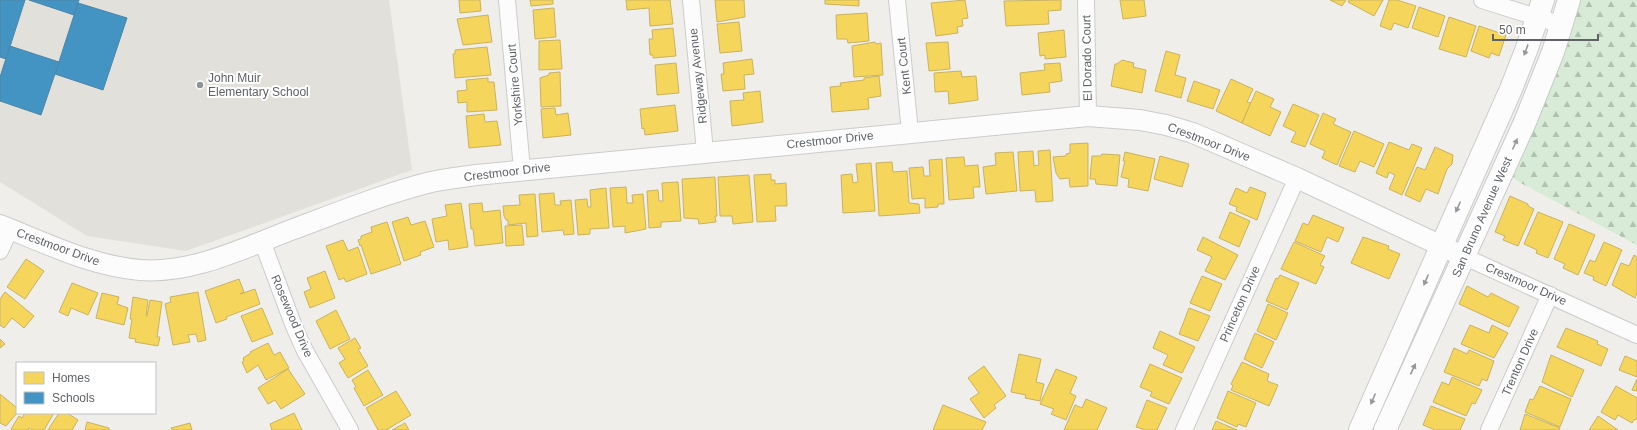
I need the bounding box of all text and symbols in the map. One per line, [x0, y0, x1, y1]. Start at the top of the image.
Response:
street label: El Dorado Court [1079, 14, 1095, 101]
scale bar [1493, 16, 1598, 42]
text: 50 m [1499, 23, 1526, 37]
street label: Ridgeway Avenue [686, 27, 710, 124]
street label: Kent Court [894, 36, 914, 95]
street label: Yorkshire Court [504, 43, 526, 127]
one-way arrow [1523, 45, 1529, 57]
place label: John Muir Elementary School [208, 71, 309, 99]
marker: John Muir Elementary School [195, 80, 205, 90]
street label: Crestmoor Drive [1166, 120, 1253, 164]
street label: Crestmoor Drive [786, 128, 874, 152]
one-way arrow [1512, 139, 1518, 150]
street label: San Bruno Avenue West [1449, 154, 1515, 279]
street label: Crestmoor Drive [463, 160, 552, 184]
one-way arrow [1455, 202, 1461, 213]
street label: Crestmoor Drive [15, 225, 102, 269]
street label: Crestmoor Drive [1483, 260, 1569, 308]
street label: Princeton Drive [1217, 263, 1263, 344]
street label: Rosewood Drive [268, 273, 316, 360]
one-way arrow [1422, 275, 1428, 287]
street label: Trenton Drive [1499, 326, 1541, 398]
legend [16, 362, 156, 414]
one-way arrow [1410, 364, 1416, 375]
text: Homes [52, 371, 90, 385]
text: Schools [52, 391, 95, 405]
one-way arrow [1370, 394, 1376, 405]

